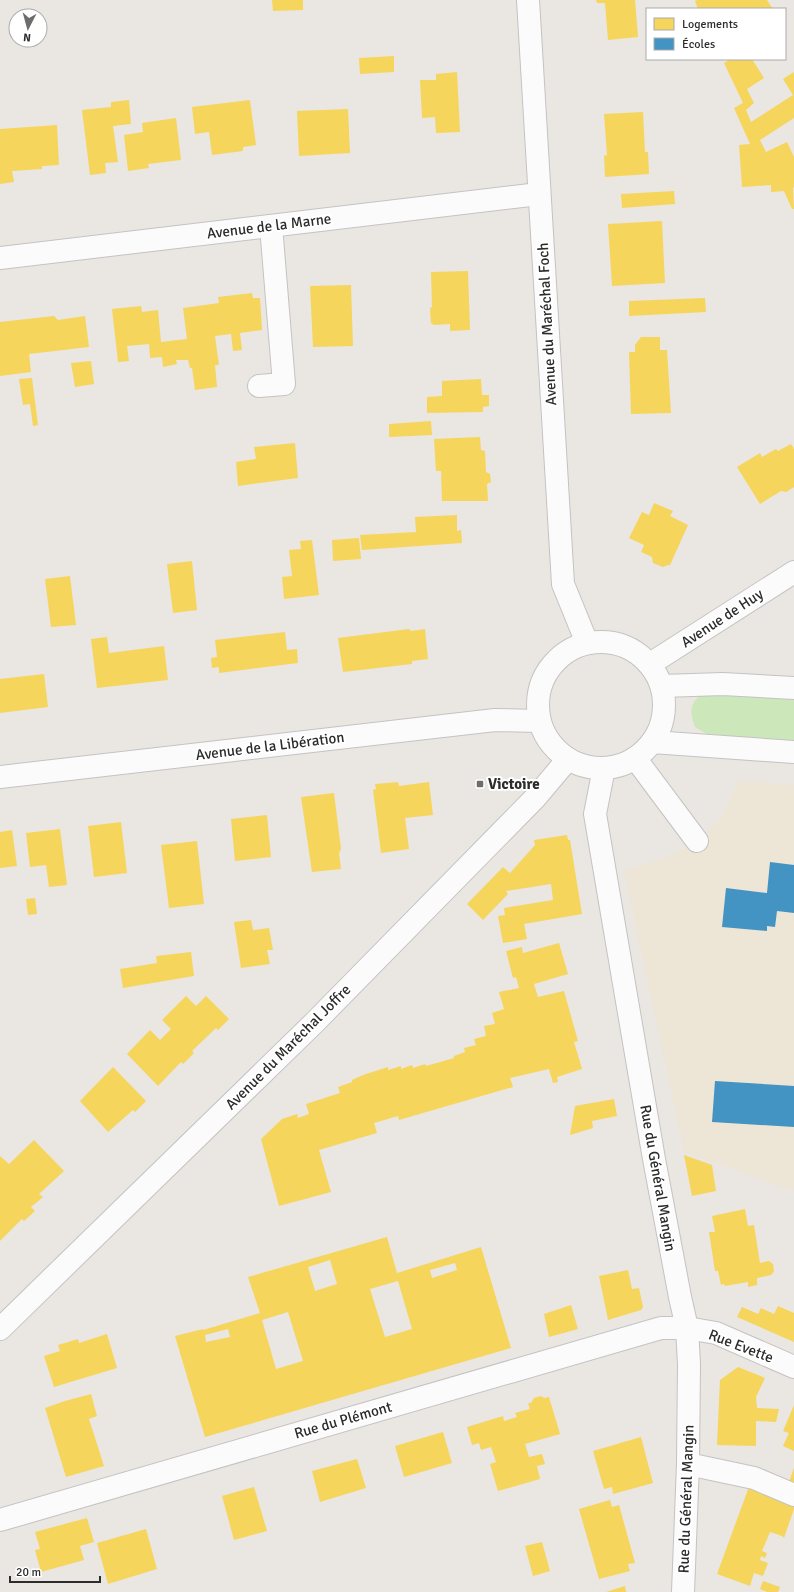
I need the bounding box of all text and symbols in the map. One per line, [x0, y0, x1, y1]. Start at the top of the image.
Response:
north arrow [8, 8, 48, 48]
legend [646, 8, 786, 60]
text: Logements [682, 17, 738, 32]
text: N [23, 31, 31, 44]
text: Écoles [682, 37, 715, 52]
street label: Avenue de la Marne [206, 209, 332, 243]
street label: Avenue du Maréchal Foch [534, 242, 560, 406]
street label: Avenue de Huy [678, 585, 766, 651]
street label: Avenue de la Libération [195, 728, 345, 764]
place label: Victoire [488, 775, 540, 793]
marker: Victoire [475, 779, 485, 789]
street label: Avenue du Maréchal Joffre [222, 981, 354, 1113]
street label: Rue du Général Mangin [636, 1103, 680, 1253]
street label: Rue Evette [706, 1325, 776, 1367]
street label: Rue du Plémont [292, 1397, 394, 1443]
street label: Rue du Général Mangin [674, 1424, 698, 1574]
scale bar [10, 1558, 100, 1584]
text: 20 m [16, 1565, 41, 1580]

